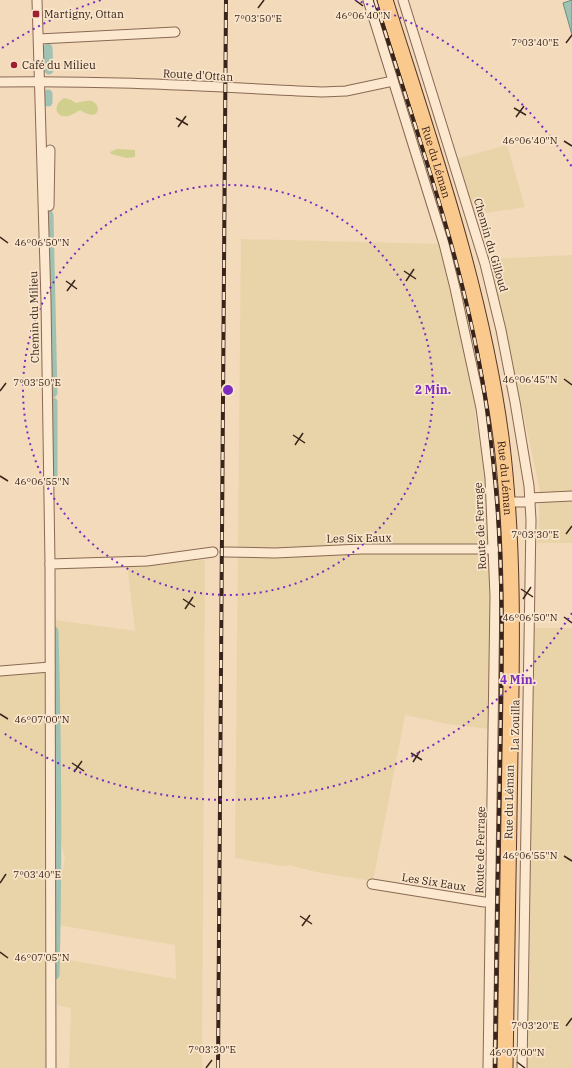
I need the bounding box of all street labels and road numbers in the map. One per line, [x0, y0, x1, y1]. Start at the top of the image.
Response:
street label: Route d'Ottan [162, 66, 234, 84]
street label: Rue du Léman [419, 124, 454, 200]
street label: Chemin du Gilloud [471, 196, 511, 294]
street label: Chemin du Milieu [26, 271, 42, 363]
street label: Rue du Léman [495, 440, 515, 516]
street label: Route de Ferrage [471, 482, 489, 570]
street label: Les Six Eaux [326, 530, 392, 546]
street label: La Zouilla [508, 699, 522, 751]
street label: Rue du Léman [501, 765, 517, 839]
street label: Route de Ferrage [472, 806, 488, 894]
street label: Les Six Eaux [401, 870, 467, 894]

